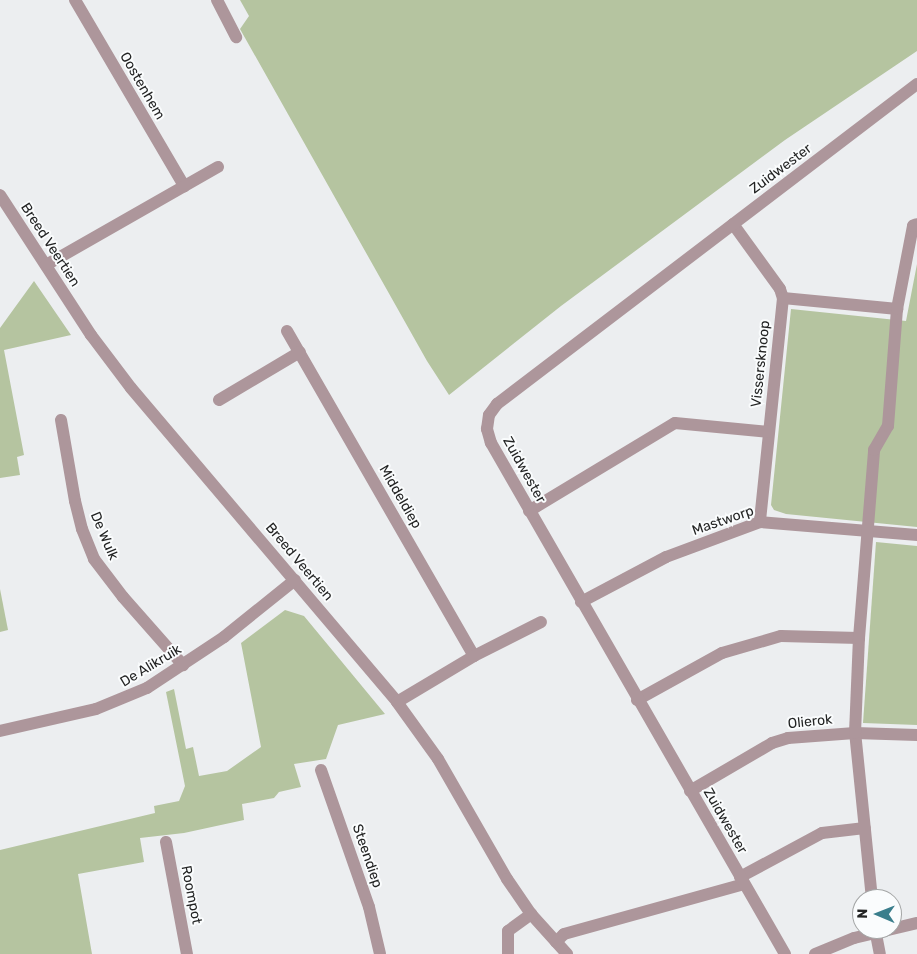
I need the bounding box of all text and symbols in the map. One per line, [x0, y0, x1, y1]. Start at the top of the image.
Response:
street label: Oostenhem [116, 49, 168, 123]
street label: Zuidwester [747, 140, 815, 198]
street label: Breed Veertien [17, 200, 83, 290]
street label: Vissersknoop [748, 320, 774, 408]
street label: Zuidwester [499, 434, 549, 506]
street label: Middeldiep [375, 462, 425, 532]
street label: Mastworp [690, 503, 756, 539]
street label: De Wulk [86, 509, 122, 563]
street label: Breed Veertien [262, 520, 336, 604]
street label: De Alikruik [117, 641, 185, 691]
street label: Olierok [787, 711, 833, 733]
street label: Zuidwester [699, 785, 751, 857]
street label: Steendiep [348, 822, 386, 890]
street label: Roompot [177, 864, 205, 926]
north arrow [852, 889, 902, 939]
text: N [854, 909, 871, 919]

